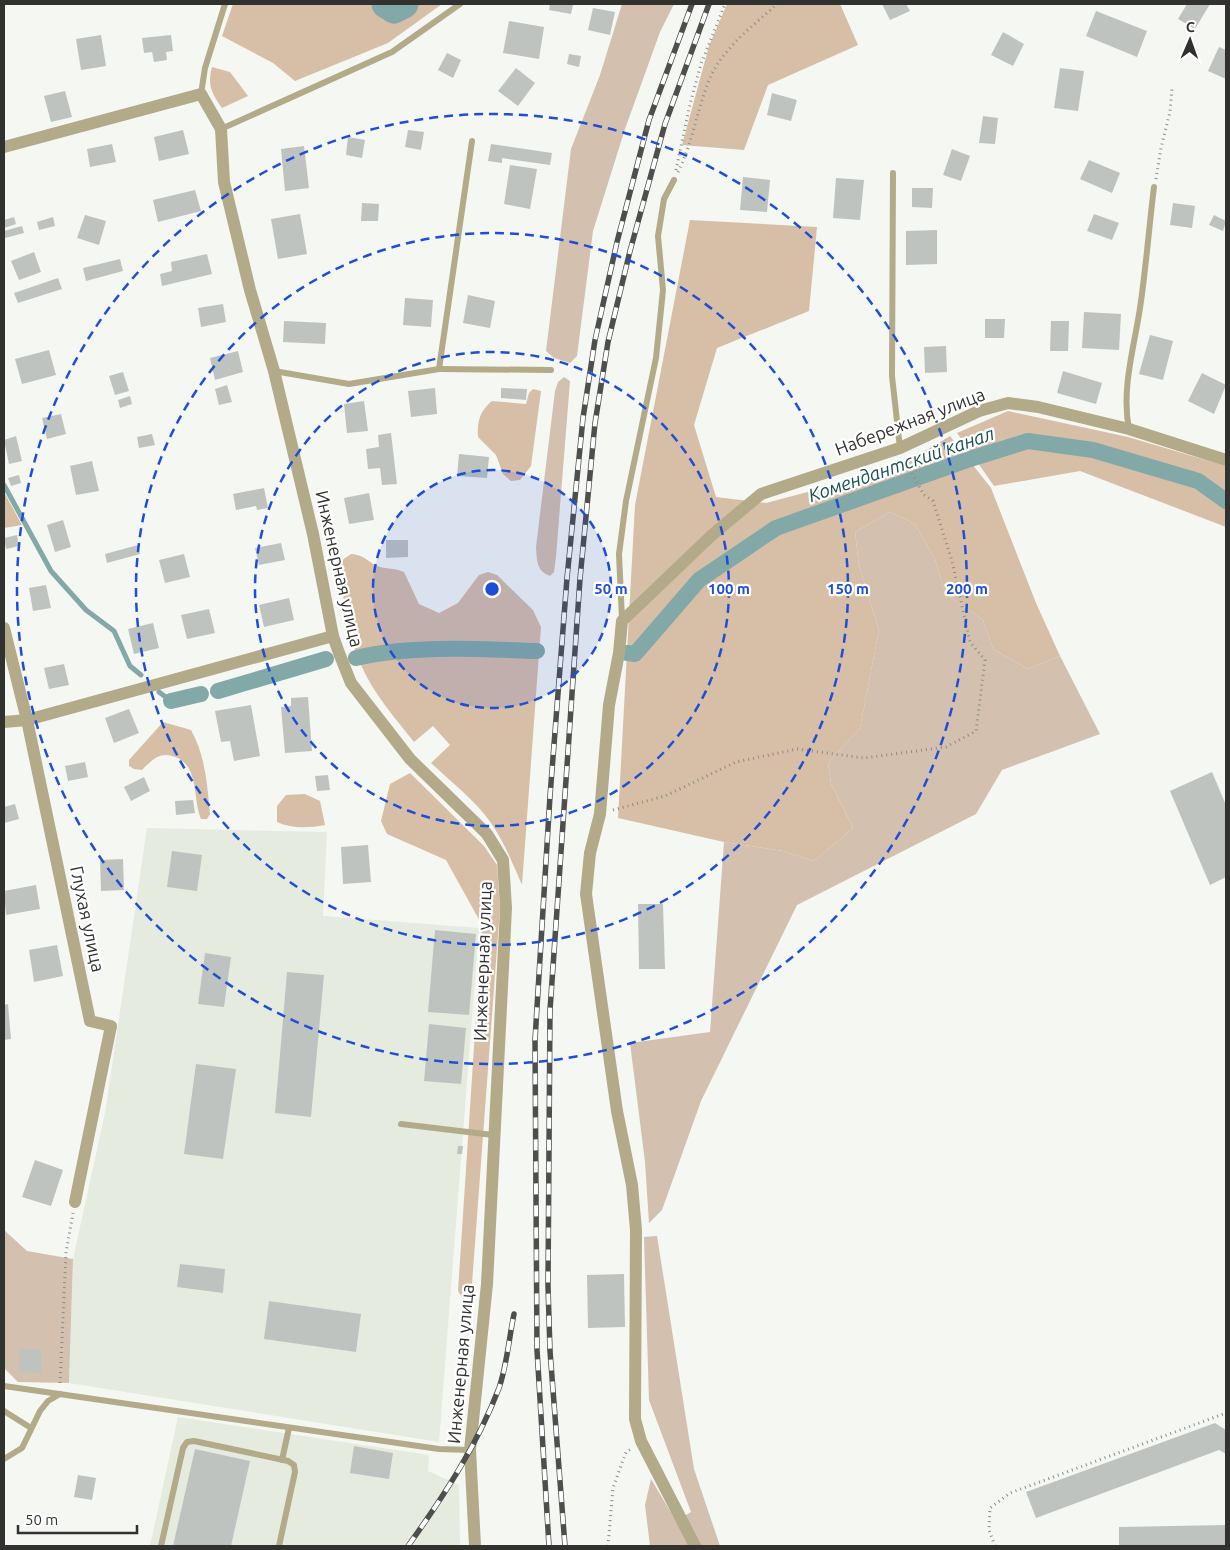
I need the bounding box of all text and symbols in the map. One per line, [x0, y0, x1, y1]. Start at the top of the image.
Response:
north arrow [1165, 15, 1215, 65]
text: С [1186, 19, 1195, 35]
street label: Набережная улица [832, 383, 987, 459]
water label: Комендантский канал [805, 422, 997, 506]
street label: Инженерная улица [312, 488, 368, 649]
centre of rings [483, 580, 501, 598]
text: 50 m [594, 580, 628, 597]
text: 100 m [708, 580, 750, 597]
text: 150 m [827, 580, 869, 597]
text: 200 m [946, 580, 988, 597]
street label: Глухая улица [67, 864, 109, 974]
street label: Инженерная улица [469, 881, 495, 1041]
street label: Инженерная улица [443, 1283, 477, 1445]
scale bar [18, 1502, 136, 1534]
text: 50 m [25, 1511, 58, 1528]

